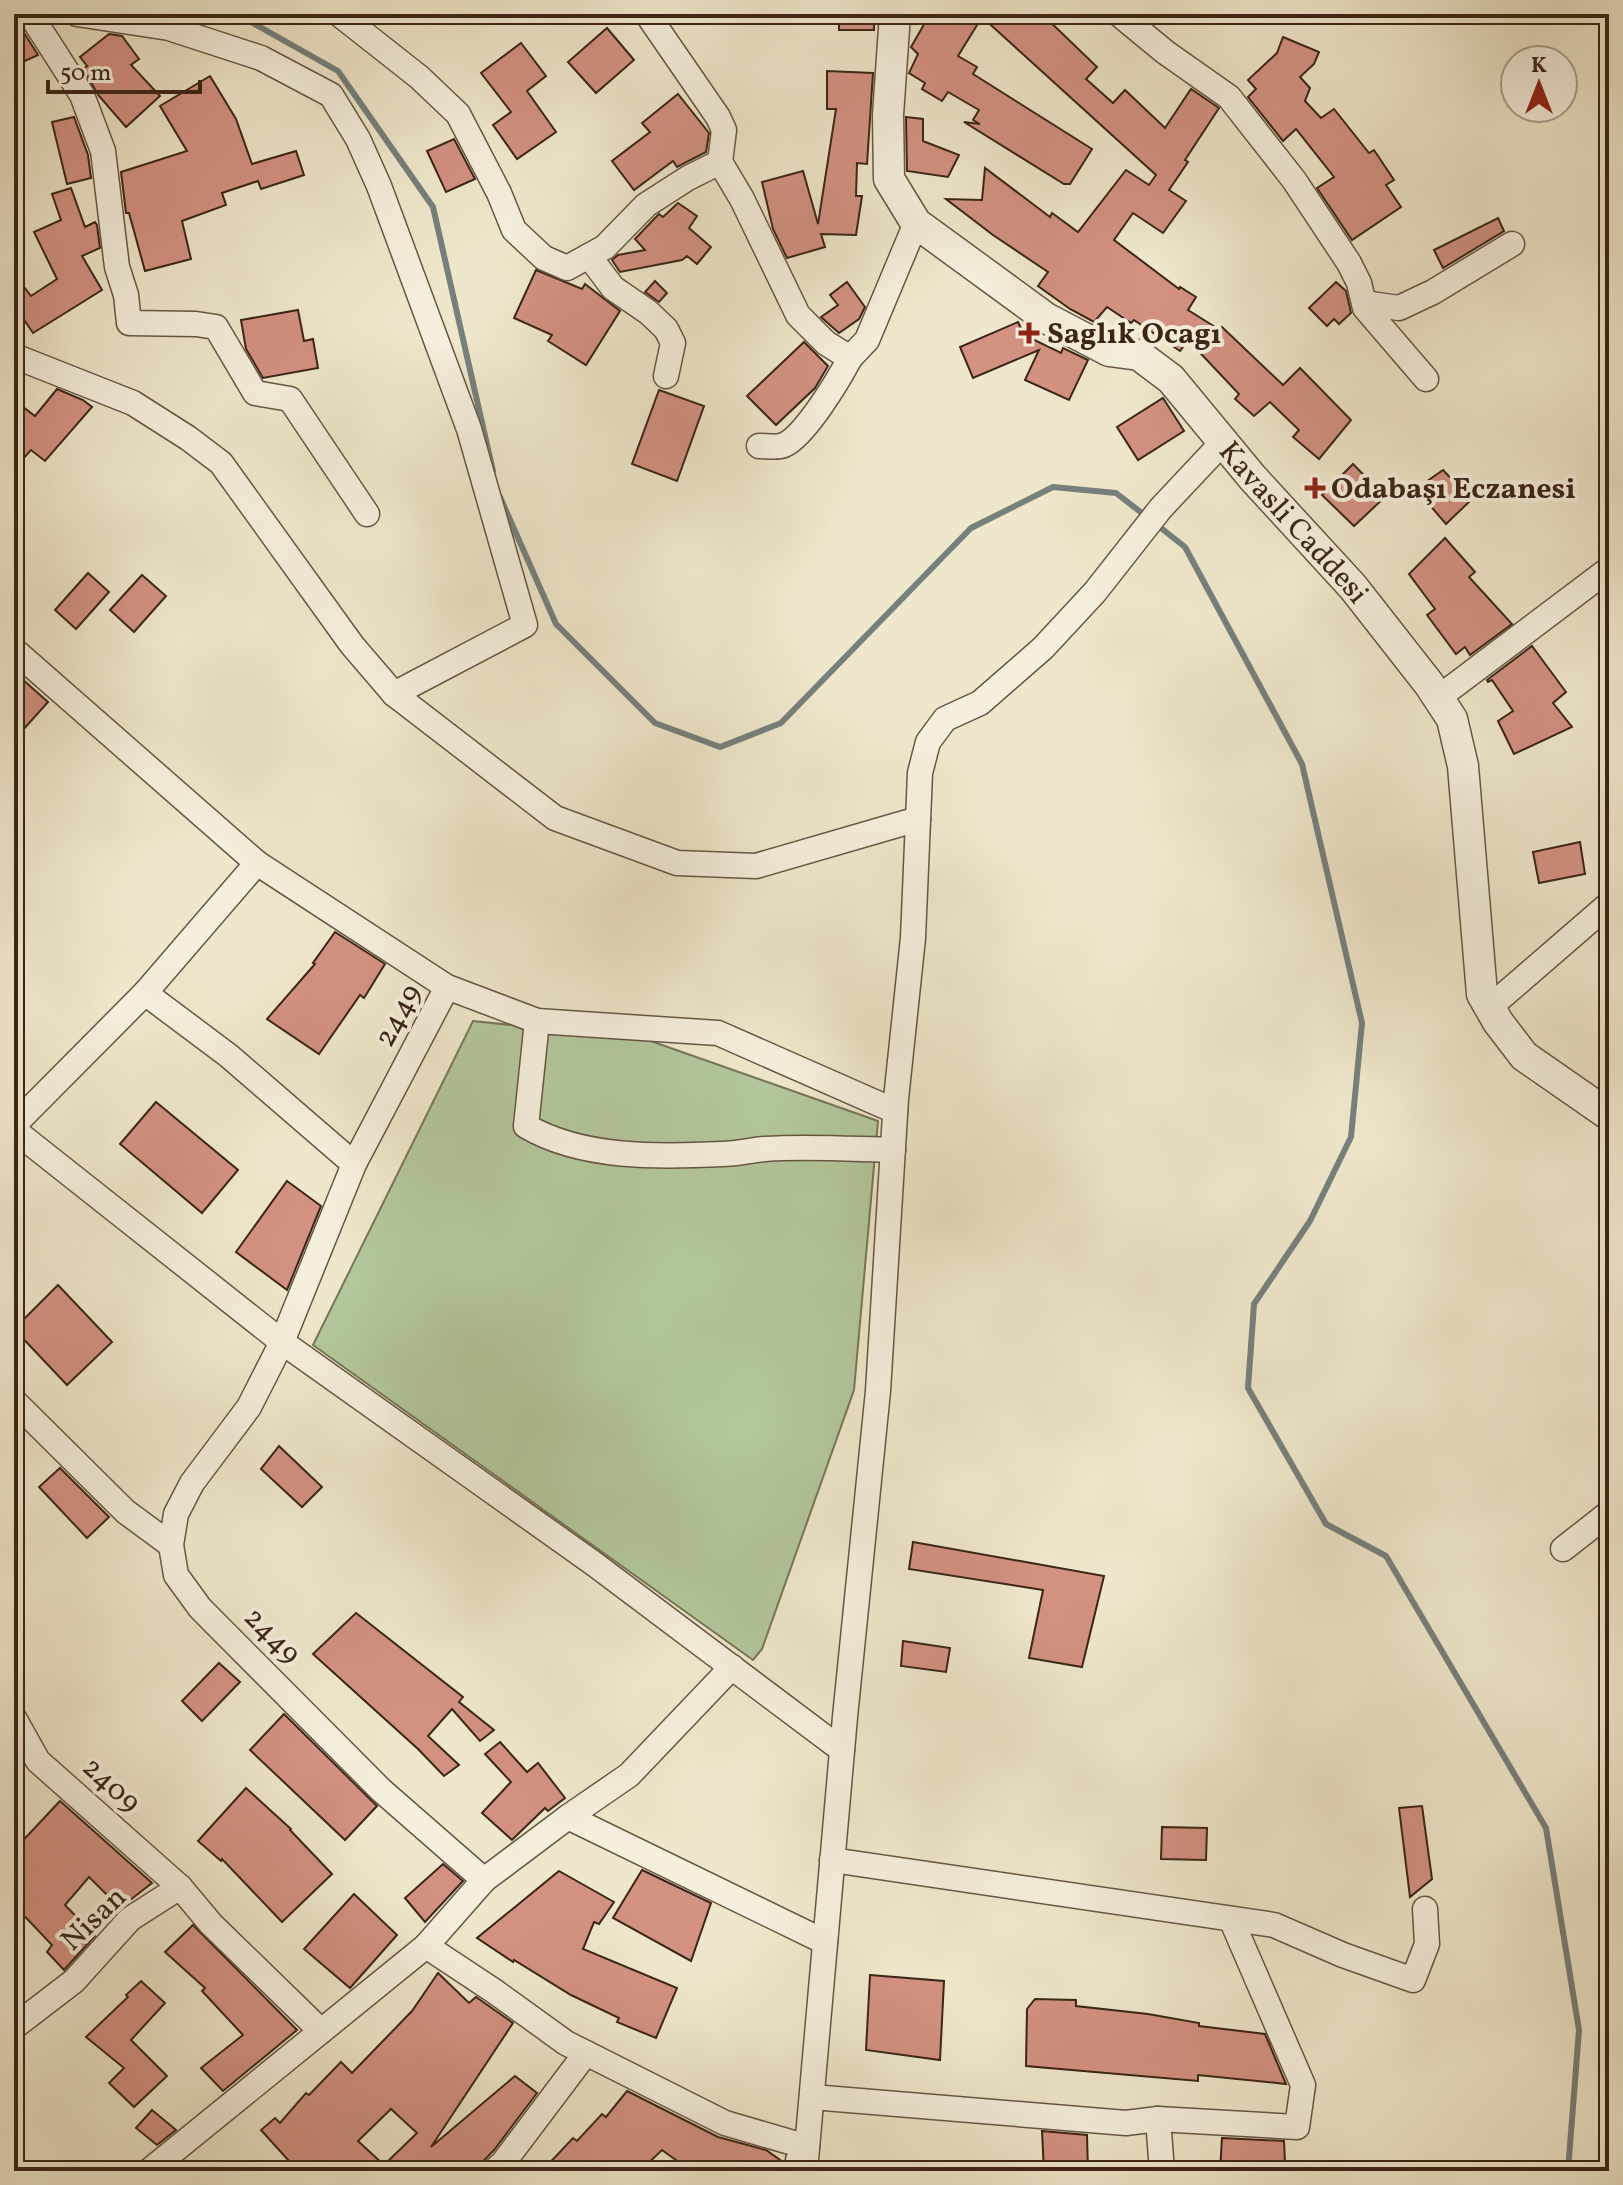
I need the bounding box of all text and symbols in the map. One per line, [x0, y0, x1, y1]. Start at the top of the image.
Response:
scale bar [48, 44, 200, 94]
north arrow [1499, 44, 1579, 124]
text: K [1531, 51, 1547, 82]
text: 50 m [60, 57, 112, 91]
place label: Saglık Ocagı [1047, 314, 1221, 356]
marker: Saglık Ocagı [1018, 322, 1040, 344]
street label: Kavasli Caddesi [1208, 433, 1378, 613]
place label: Odabaşı Eczanesi [1331, 469, 1576, 511]
marker: Odabaşı Eczanesi [1306, 479, 1324, 497]
street label: 2449 [365, 977, 433, 1055]
street label: 2449 [234, 1598, 310, 1674]
street label: 2409 [72, 1748, 149, 1823]
street label: Nisan [52, 1878, 137, 1961]

